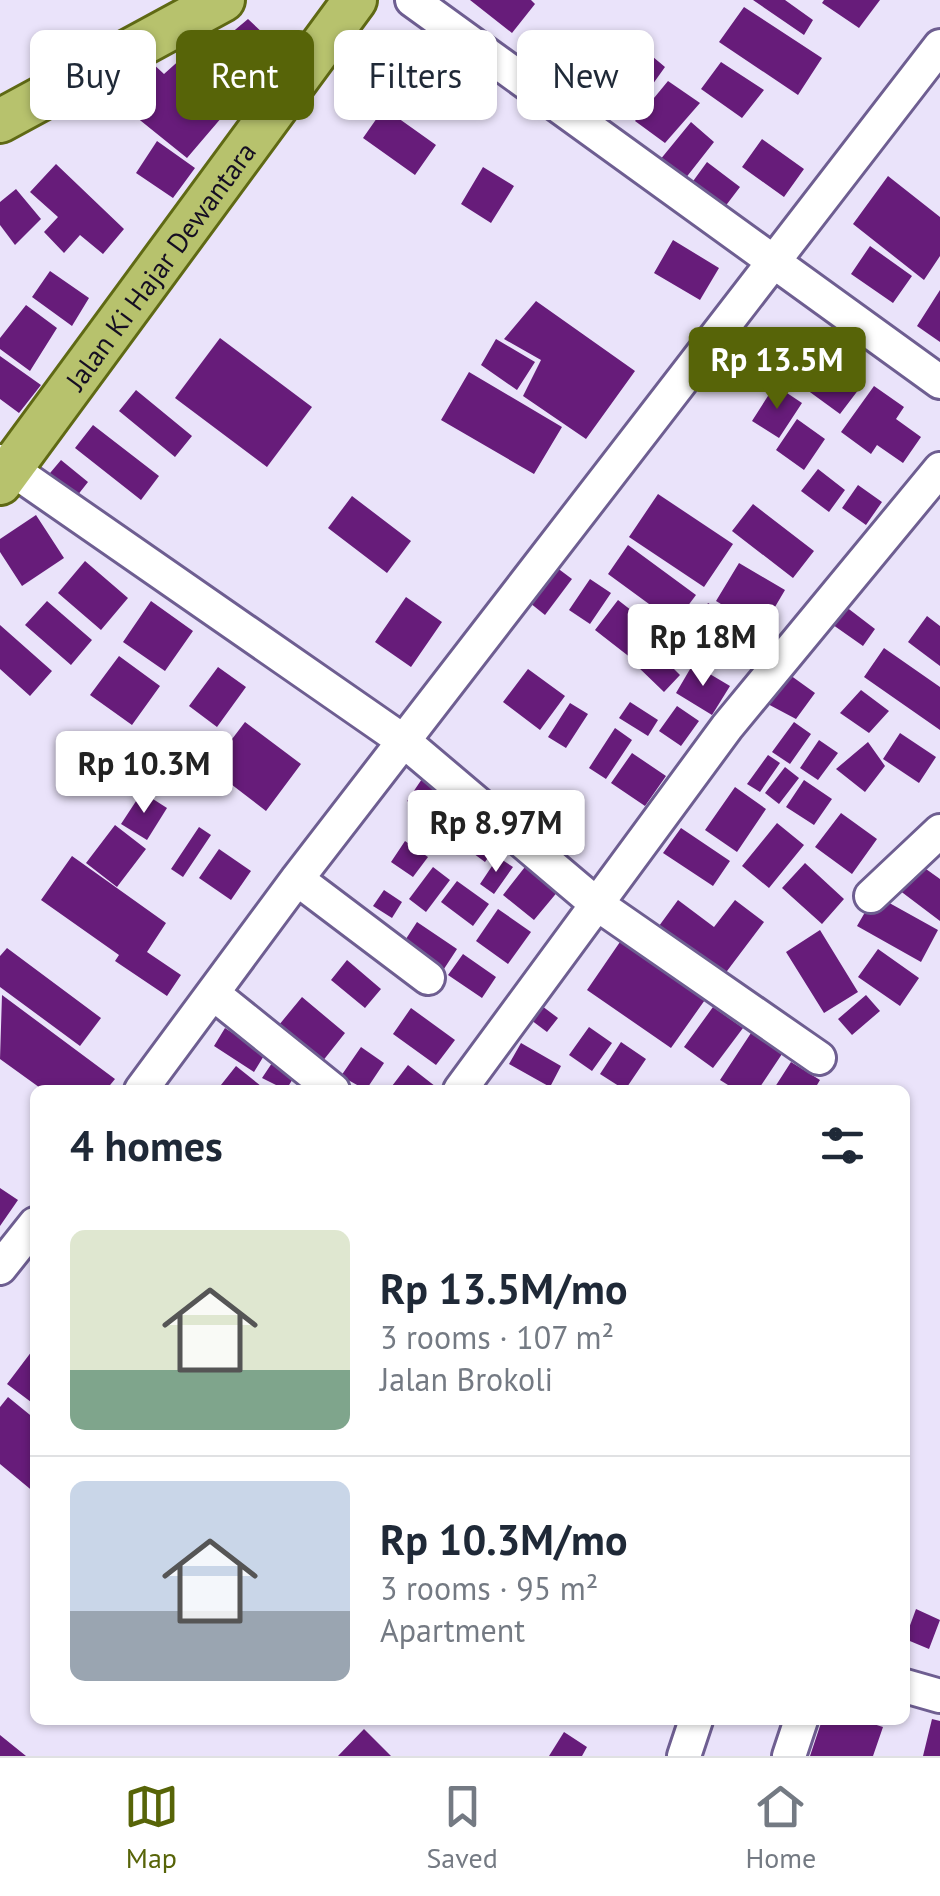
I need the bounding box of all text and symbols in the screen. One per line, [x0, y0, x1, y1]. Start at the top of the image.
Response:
chip: Buy [30, 30, 156, 120]
chip: Rent [176, 30, 314, 120]
chip: Filters [334, 30, 497, 120]
chip: New [517, 30, 654, 120]
street label: Jalan Ki Hajar Dewantara [56, 134, 263, 398]
pin: Rp 13.5M [674, 327, 880, 412]
text: Rp 13.5M [711, 338, 843, 380]
pin: Rp 18M [622, 604, 784, 689]
text: Rp 18M [650, 615, 756, 657]
pin: Rp 10.3M [41, 731, 247, 816]
text: Rp 10.3M [78, 742, 210, 784]
pin: Rp 8.97M [393, 790, 599, 875]
text: Rp 8.97M [430, 801, 562, 843]
text: 4 homes [70, 1118, 223, 1173]
icon: filters [815, 1118, 870, 1173]
text: Rp 13.5M/mo [380, 1261, 627, 1316]
icon: home [150, 1270, 270, 1390]
text: 3 rooms · 107 m² [380, 1316, 614, 1358]
text: Jalan Brokoli [380, 1358, 553, 1400]
text: Rp 10.3M/mo [380, 1512, 627, 1567]
icon: home [150, 1521, 270, 1641]
text: 3 rooms · 95 m² [380, 1567, 598, 1609]
text: Apartment [380, 1609, 525, 1651]
tab: Map [124, 1779, 179, 1876]
tab: Saved [426, 1779, 498, 1876]
tab: Home [745, 1779, 816, 1876]

